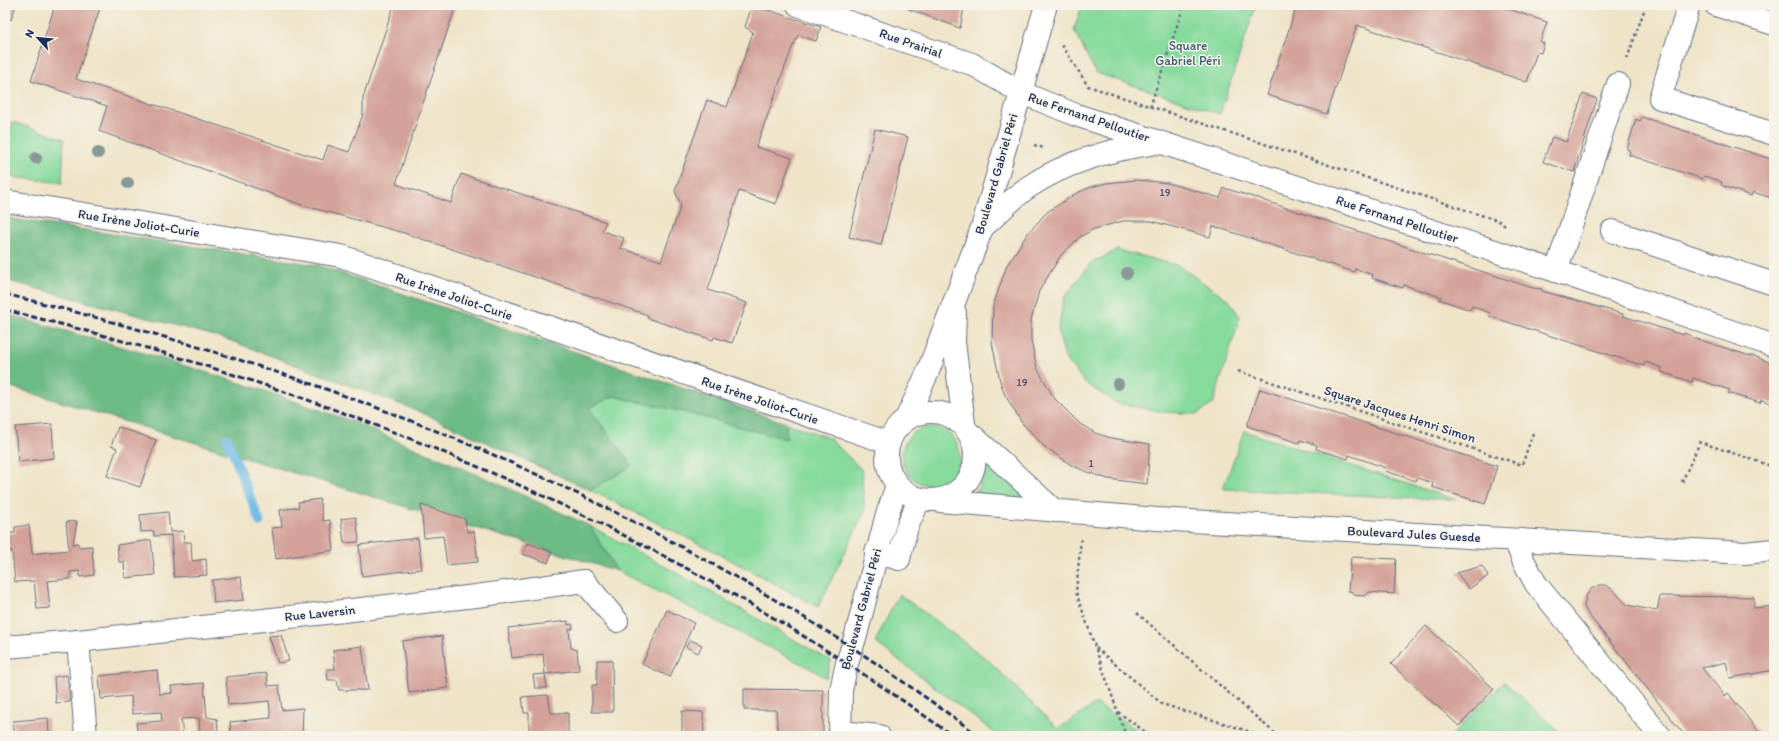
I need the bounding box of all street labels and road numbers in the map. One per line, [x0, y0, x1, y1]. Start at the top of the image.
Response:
street label: Rue Prairial [878, 25, 945, 61]
street label: Rue Fernand Pelloutier [1026, 89, 1152, 145]
street label: Boulevard Gabriel Péri [972, 112, 1020, 236]
street label: Rue Fernand Pelloutier [1334, 192, 1460, 246]
street label: Rue Irène Joliot-Curie [77, 206, 201, 240]
street label: Rue Irène Joliot-Curie [393, 269, 515, 323]
street label: Rue Irène Joliot-Curie [699, 373, 821, 427]
street label: Square Jacques Henri Simon [1322, 382, 1478, 446]
street label: Boulevard Jules Guesde [1347, 523, 1481, 545]
street label: Boulevard Gabriel Péri [838, 547, 884, 671]
street label: Rue Laversin [284, 602, 357, 624]

